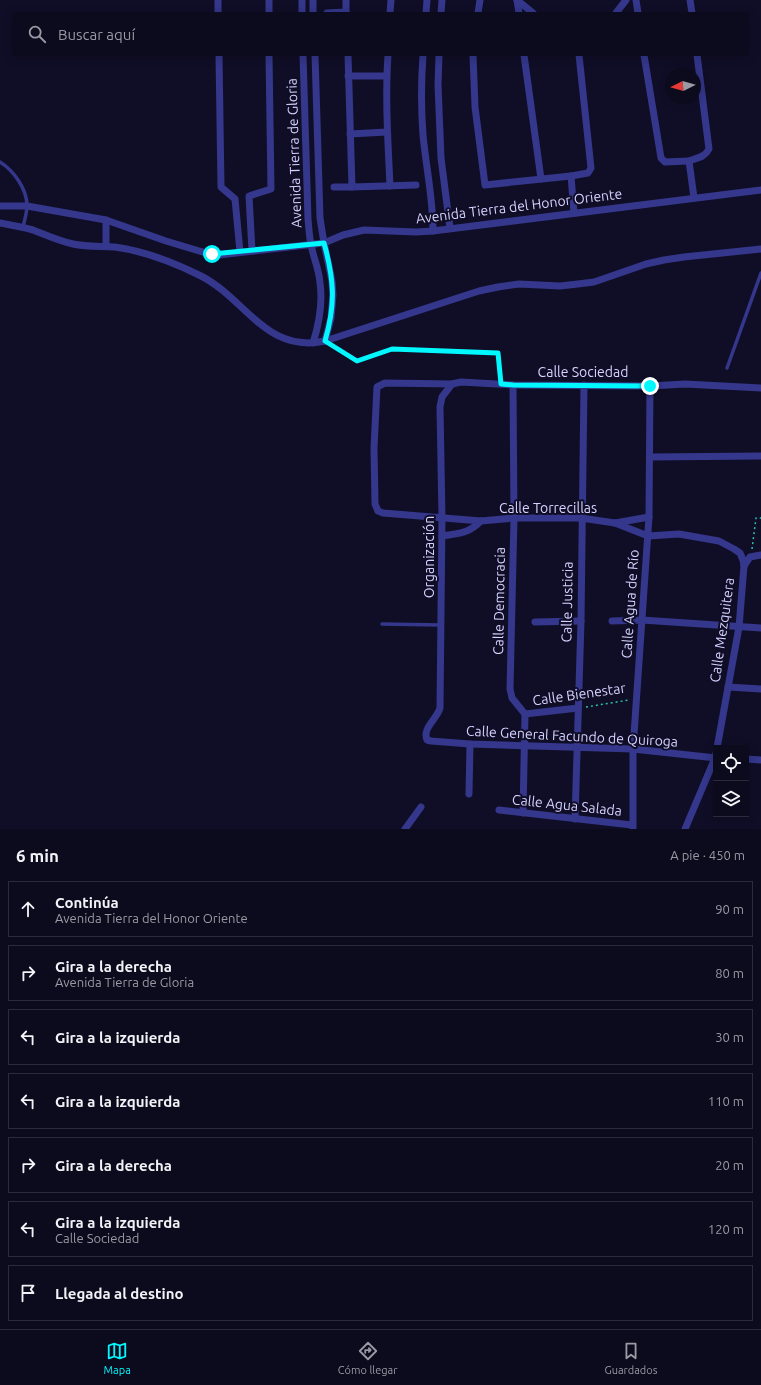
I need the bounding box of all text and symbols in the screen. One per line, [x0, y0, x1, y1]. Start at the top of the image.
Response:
search box [12, 12, 749, 56]
icon: search [26, 23, 48, 45]
text: Buscar aquí [58, 26, 135, 43]
north arrow [665, 68, 701, 104]
street label: Avenida Tierra de Gloria [283, 78, 305, 228]
street label: Avenida Tierra del Honor Oriente [415, 185, 623, 227]
route start [203, 245, 221, 263]
street label: Calle Sociedad [538, 364, 628, 380]
route end [641, 377, 659, 395]
street label: Calle Torrecillas [499, 500, 597, 516]
street label: Organización [421, 516, 437, 598]
street label: Calle Democracia [490, 547, 508, 655]
street label: Calle Agua de Río [618, 549, 642, 659]
street label: Calle Justicia [558, 561, 576, 643]
street label: Calle Mezquitera [707, 577, 737, 683]
street label: Calle Bienestar [531, 679, 627, 708]
street label: Calle General Facundo de Quiroga [466, 722, 678, 750]
map controls [713, 745, 749, 817]
button: locate [713, 745, 749, 781]
button: layers [713, 781, 749, 817]
street label: Calle Agua Salada [511, 791, 623, 819]
text: 6 min [16, 846, 59, 865]
text: A pie · 450 m [670, 848, 745, 862]
text: Continúa [55, 894, 119, 911]
icon: ahead [17, 898, 39, 920]
text: 90 m [715, 902, 744, 916]
text: Avenida Tierra del Honor Oriente [55, 911, 248, 925]
text: Gira a la derecha [55, 958, 172, 975]
icon: right [17, 962, 39, 984]
text: 80 m [715, 966, 744, 980]
text: Avenida Tierra de Gloria [55, 975, 194, 989]
icon: left [17, 1026, 39, 1048]
text: Gira a la izquierda [55, 1029, 181, 1046]
text: 30 m [715, 1030, 744, 1044]
icon: left [17, 1090, 39, 1112]
text: Gira a la izquierda [55, 1093, 181, 1110]
text: 110 m [708, 1094, 744, 1108]
icon: right [17, 1154, 39, 1176]
text: Gira a la derecha [55, 1157, 172, 1174]
text: 20 m [715, 1158, 744, 1172]
text: Gira a la izquierda [55, 1214, 181, 1231]
icon: left [17, 1218, 39, 1240]
text: 120 m [708, 1222, 744, 1236]
text: Calle Sociedad [55, 1231, 139, 1245]
icon: arrive [17, 1282, 39, 1304]
text: Llegada al destino [55, 1285, 184, 1302]
tab: Mapa [103, 1340, 131, 1376]
tab: Cómo llegar [338, 1340, 397, 1376]
tab: Guardados [604, 1340, 658, 1376]

